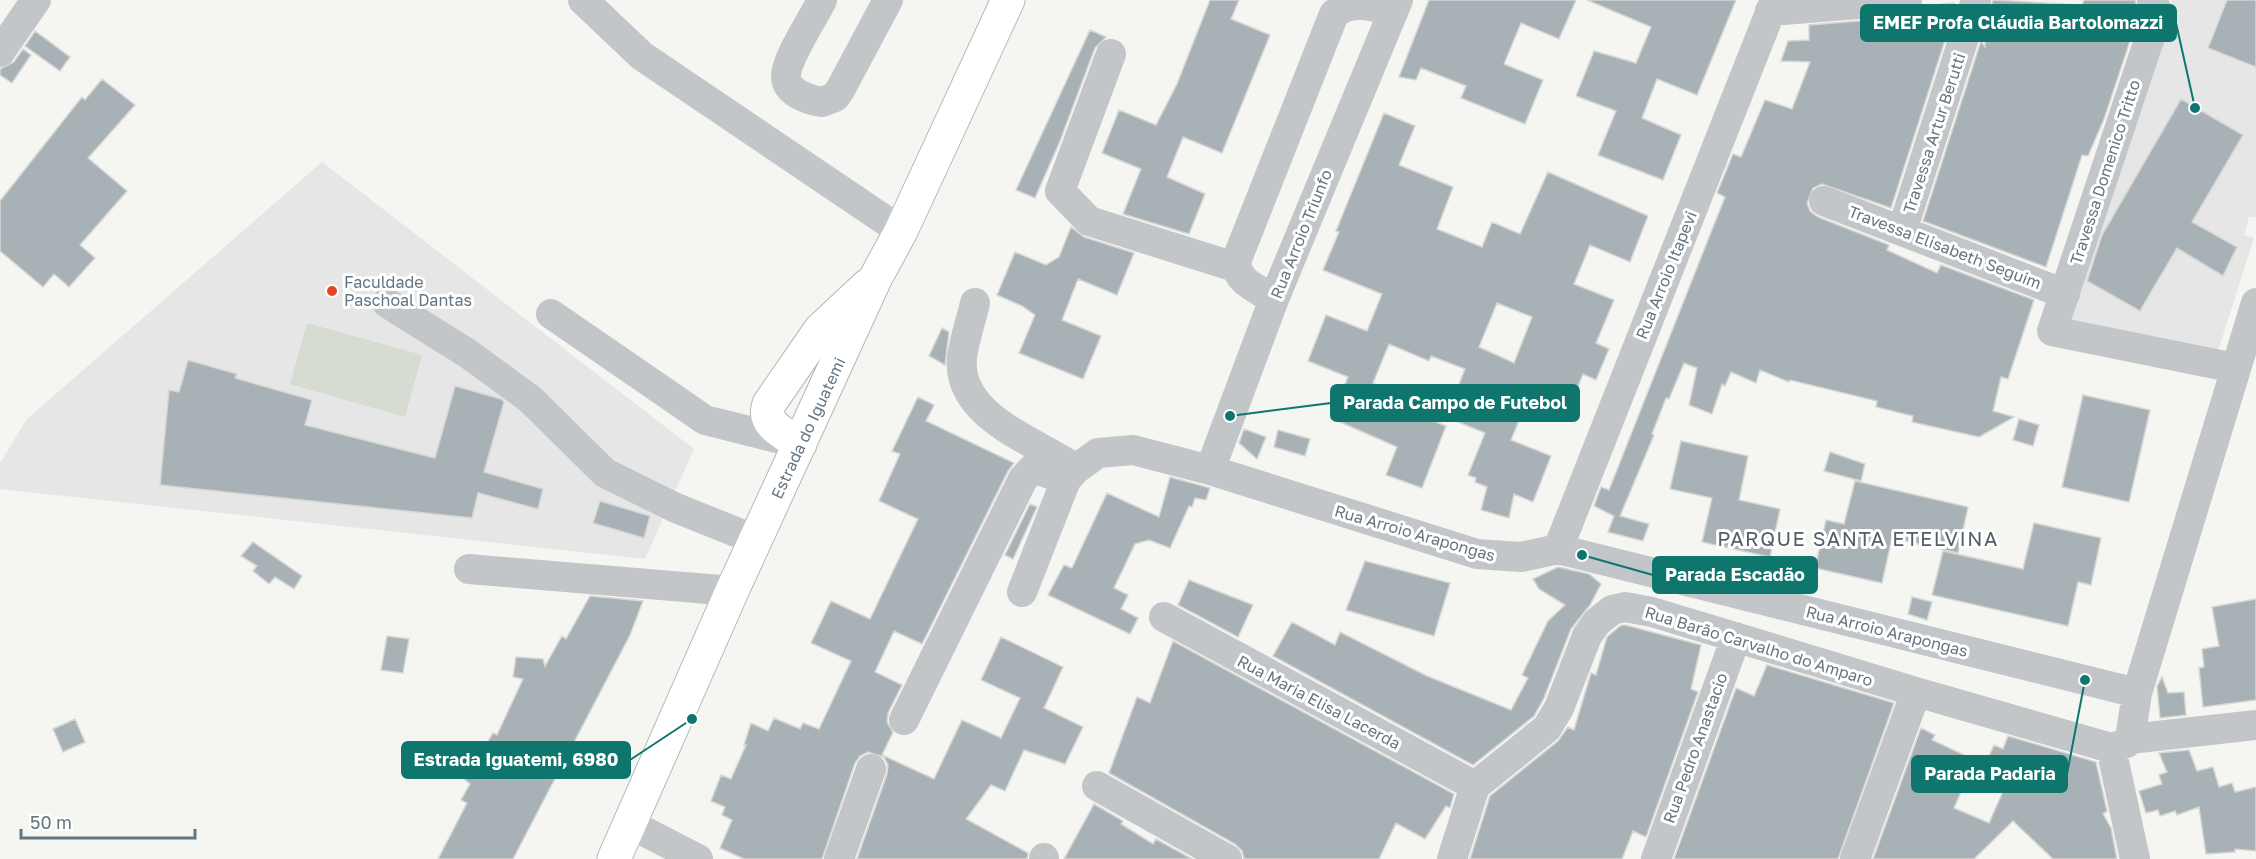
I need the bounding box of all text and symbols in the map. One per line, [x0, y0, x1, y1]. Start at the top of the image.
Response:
callout: EMEF Profª Cláudia Bartolomazzi [1861, 5, 2176, 41]
text: EMEF Profª Cláudia Bartolomazzi [1873, 11, 2163, 33]
street label: Travessa Artur Berutti [1899, 50, 1969, 216]
street label: Travessa Domenico Tritto [2066, 77, 2144, 267]
street label: Rua Arroio Triunfo [1266, 166, 1336, 302]
street label: Travessa Elisabeth Seguim [1846, 201, 2044, 293]
street label: Rua Arroio Itapevi [1631, 208, 1701, 342]
place label: Faculdade Paschoal Dantas [344, 272, 472, 310]
marker: Faculdade Paschoal Dantas [325, 284, 339, 298]
street label: Estrada do Iguatemi [766, 354, 850, 502]
callout: Parada Campo de Futebol [1331, 385, 1579, 421]
text: Parada Campo de Futebol [1343, 391, 1567, 413]
street label: Rua Arroio Arapongas [1332, 500, 1498, 566]
district label: PARQUE SANTA ETELVINA [1717, 526, 1999, 550]
callout: Parada Escadão [1653, 557, 1817, 593]
text: Parada Escadão [1665, 563, 1805, 585]
street label: Rua Arroio Arapongas [1804, 601, 1970, 661]
street label: Rua Barão Carvalho do Amparo [1643, 602, 1875, 690]
street label: Rua Maria Elisa Lacerda [1234, 651, 1404, 753]
street label: Rua Pedro Anastacio [1658, 670, 1732, 826]
callout: Estrada Iguatemi, 6980 [402, 742, 630, 778]
text: Estrada Iguatemi, 6980 [414, 748, 618, 770]
callout: Parada Padaria [1912, 756, 2067, 792]
text: Parada Padaria [1924, 762, 2056, 784]
scale bar [21, 802, 195, 840]
text: 50 m [30, 811, 72, 833]

